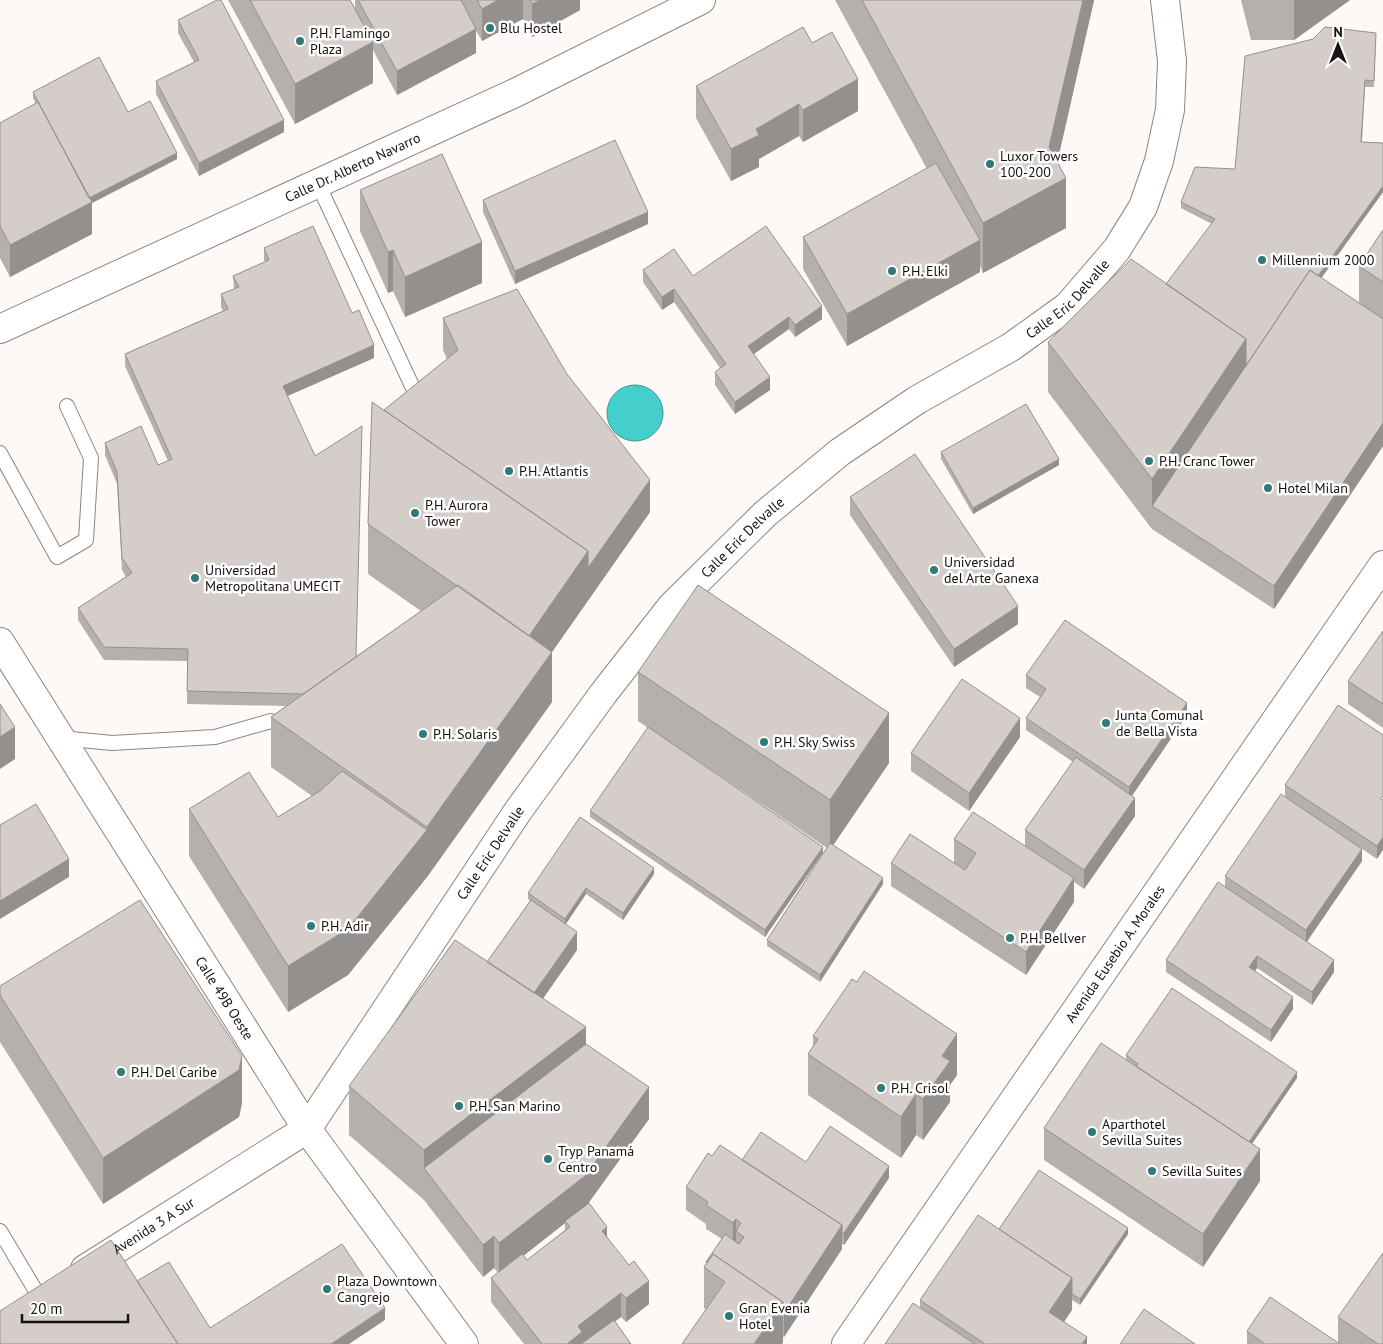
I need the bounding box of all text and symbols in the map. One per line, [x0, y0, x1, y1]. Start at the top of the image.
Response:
place label: Blu Hostel [500, 19, 562, 37]
north arrow [1313, 20, 1363, 70]
marker: Blu Hostel [484, 22, 496, 34]
text: N [1333, 23, 1343, 41]
place label: P.H. Flamingo Plaza [310, 24, 390, 58]
marker: P.H. Flamingo Plaza [294, 35, 306, 47]
street label: Calle Dr. Alberto Navarro [282, 128, 423, 206]
place label: Luxor Towers 100-200 [1000, 147, 1078, 181]
marker: Luxor Towers 100-200 [984, 158, 996, 170]
place label: Millennium 2000 [1272, 251, 1375, 269]
marker: Millennium 2000 [1256, 254, 1268, 266]
street label: Calle Eric Delvalle [1022, 256, 1113, 343]
place label: P.H. Elki [902, 262, 948, 280]
marker: P.H. Elki [886, 265, 898, 277]
place label: P.H. Cranc Tower [1159, 452, 1255, 470]
marker: P.H. Cranc Tower [1143, 455, 1155, 467]
place label: P.H. Atlantis [519, 462, 589, 480]
marker: P.H. Atlantis [503, 465, 515, 477]
place label: Hotel Milan [1278, 479, 1348, 497]
marker: Hotel Milan [1262, 482, 1274, 494]
street label: Calle Eric Delvalle [697, 493, 788, 581]
place label: P.H. Aurora Tower [425, 496, 488, 530]
marker: P.H. Aurora Tower [409, 507, 421, 519]
place label: Universidad del Arte Ganexa [944, 553, 1039, 587]
place label: Universidad Metropolitana UMECIT [205, 561, 341, 595]
marker: Universidad del Arte Ganexa [928, 564, 940, 576]
marker: Universidad Metropolitana UMECIT [189, 572, 201, 584]
place label: Junta Comunal de Bella Vista [1115, 706, 1203, 740]
marker: Junta Comunal de Bella Vista [1100, 717, 1112, 729]
place label: P.H. Solaris [433, 725, 498, 743]
marker: P.H. Solaris [417, 728, 429, 740]
place label: P.H. Sky Swiss [774, 733, 855, 751]
marker: P.H. Sky Swiss [758, 736, 770, 748]
street label: Calle Eric Delvalle [453, 802, 528, 903]
street label: Avenida Eusebio A. Morales [1061, 881, 1169, 1026]
place label: P.H. Adir [321, 917, 369, 935]
marker: P.H. Adir [305, 920, 317, 932]
place label: P.H. Bellver [1020, 929, 1086, 947]
marker: P.H. Bellver [1004, 932, 1016, 944]
street label: Calle 49B Oeste [191, 953, 258, 1043]
place label: P.H. Del Caribe [131, 1063, 217, 1081]
marker: P.H. Del Caribe [115, 1066, 127, 1078]
place label: P.H. Crisol [891, 1079, 949, 1097]
marker: P.H. Crisol [875, 1082, 887, 1094]
place label: P.H. San Marino [469, 1097, 561, 1115]
marker: P.H. San Marino [453, 1100, 465, 1112]
place label: Aparthotel Sevilla Suites [1102, 1115, 1182, 1149]
marker: Aparthotel Sevilla Suites [1086, 1126, 1098, 1138]
place label: Tryp Panamá Centro [558, 1142, 634, 1176]
marker: Tryp Panamá Centro [542, 1153, 554, 1165]
place label: Sevilla Suites [1162, 1162, 1242, 1180]
marker: Sevilla Suites [1146, 1165, 1158, 1177]
street label: Avenida 3 A Sur [109, 1193, 198, 1258]
place label: Plaza Downtown Cangrejo [337, 1272, 437, 1306]
marker: Plaza Downtown Cangrejo [321, 1283, 333, 1295]
scale bar [22, 1292, 129, 1324]
text: 20 m [30, 1299, 63, 1318]
place label: Gran Evenia Hotel [739, 1299, 810, 1333]
marker: Gran Evenia Hotel [723, 1310, 735, 1322]

